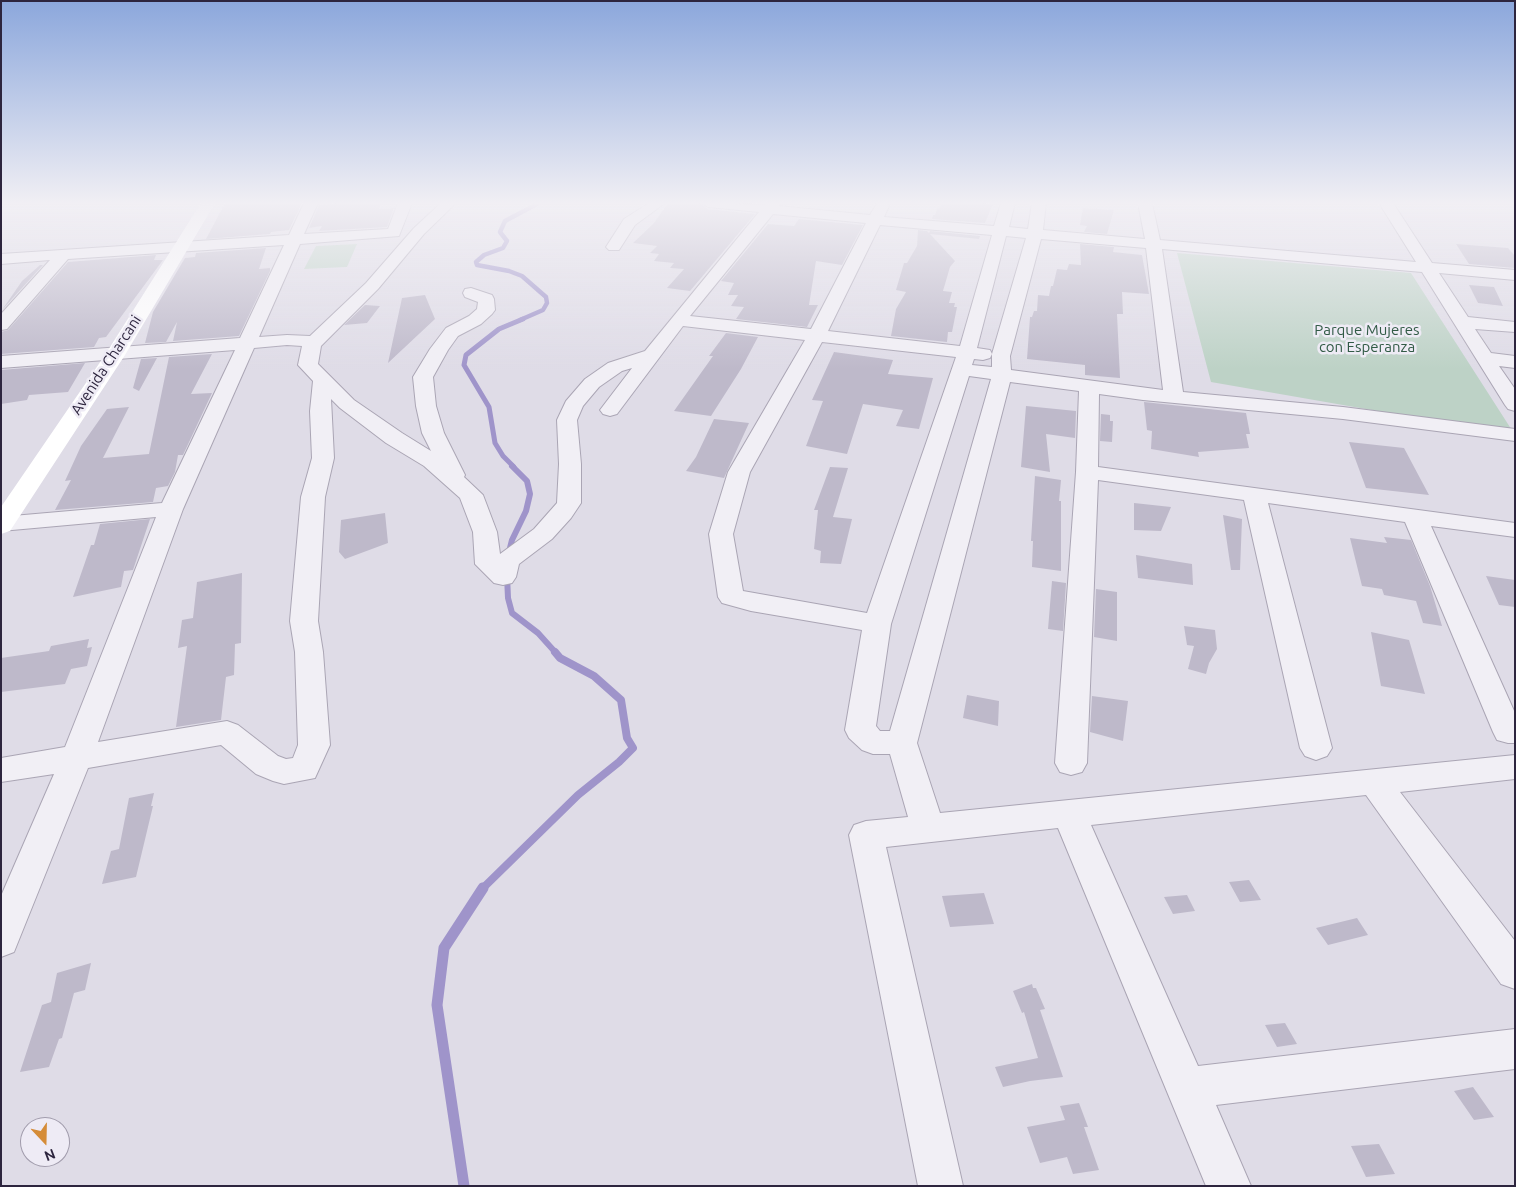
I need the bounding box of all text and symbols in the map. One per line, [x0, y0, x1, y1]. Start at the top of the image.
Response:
street label: Avenida Charcani [67, 312, 145, 418]
park label: Parque Mujeres con Esperanza [1314, 321, 1420, 356]
north arrow [20, 1117, 70, 1167]
text: N [42, 1146, 58, 1164]

